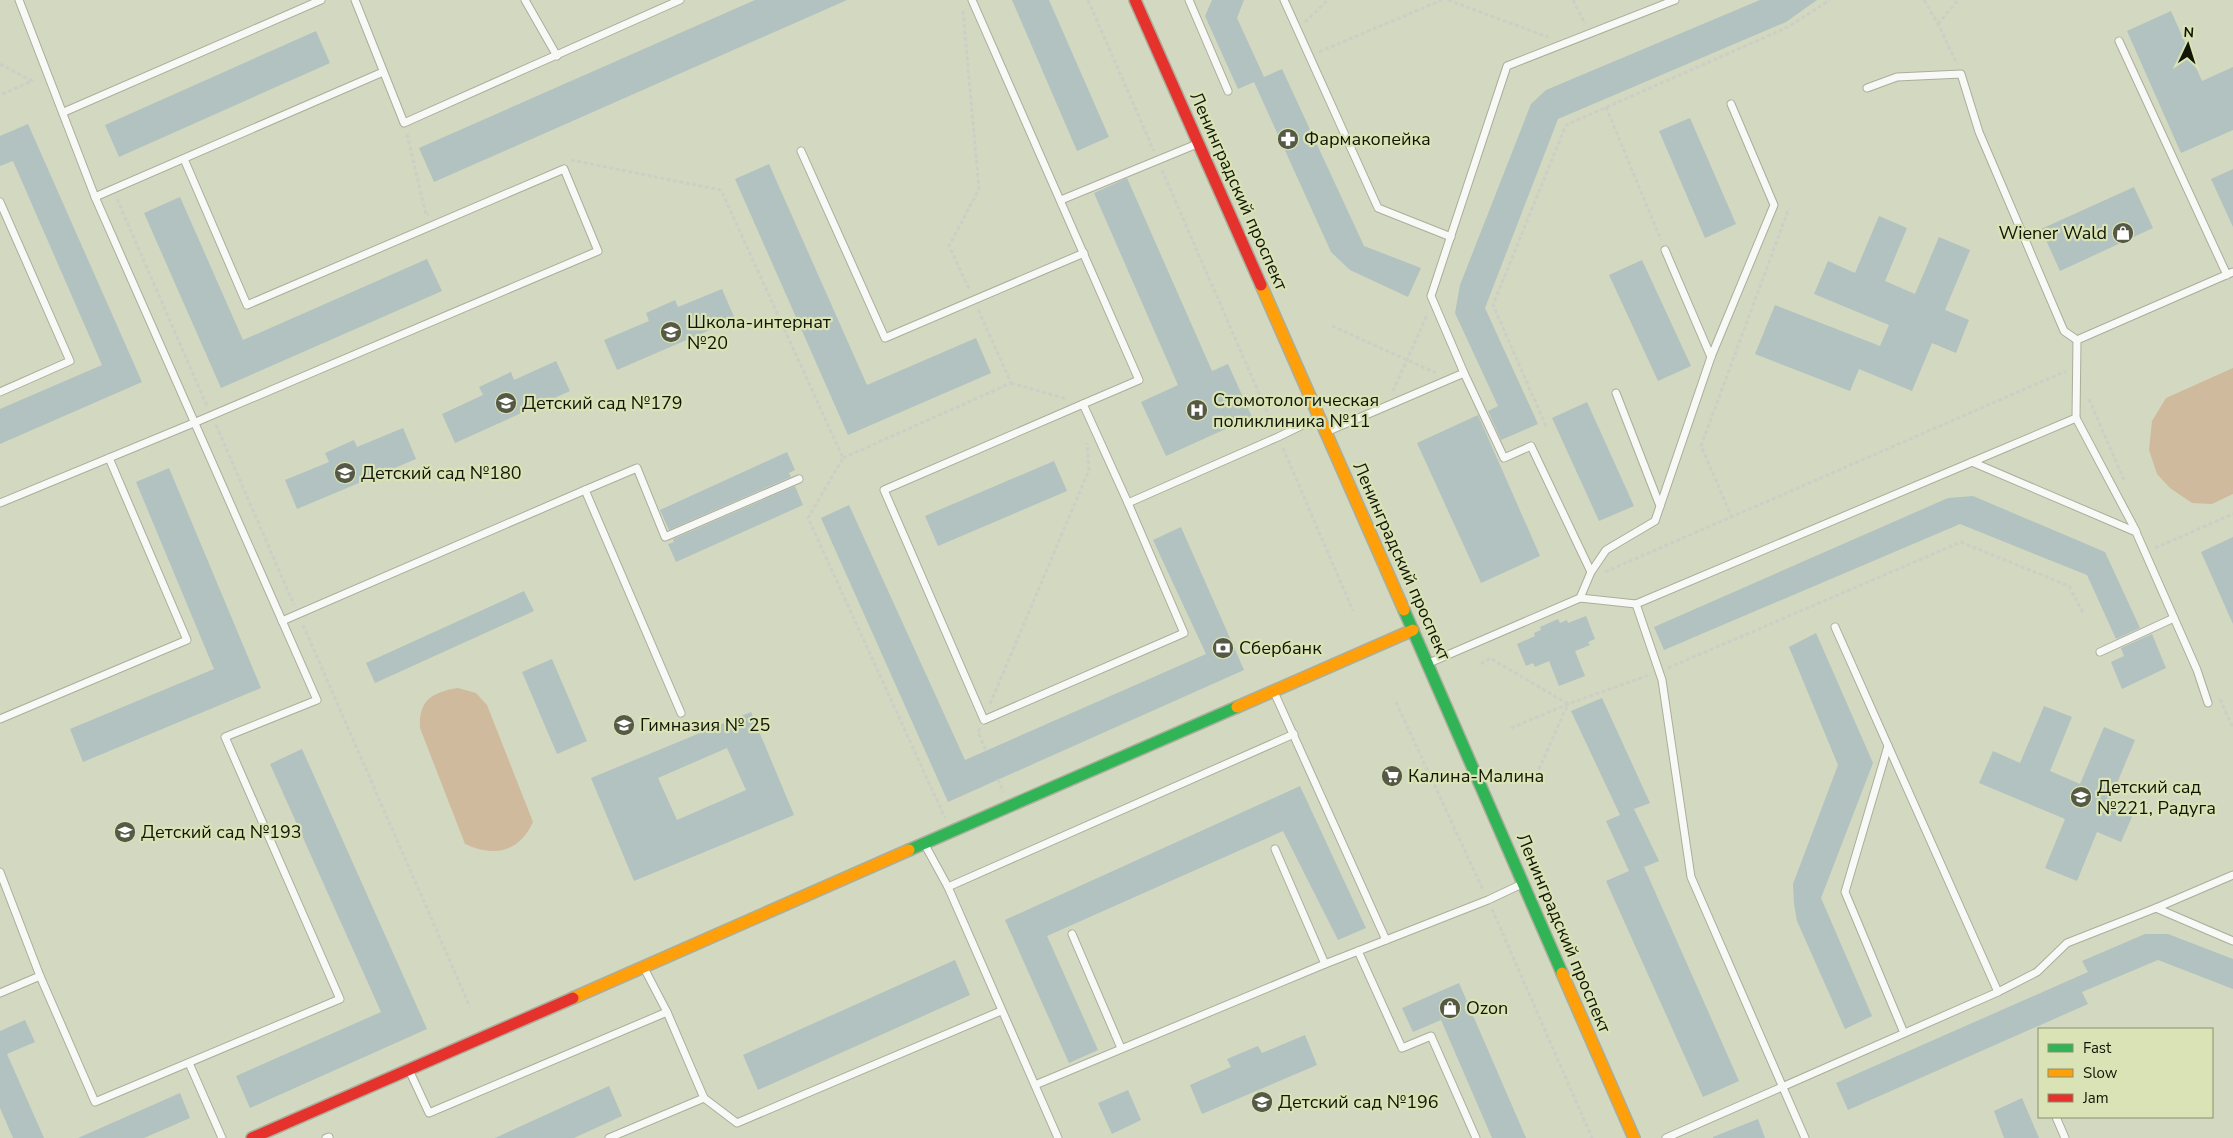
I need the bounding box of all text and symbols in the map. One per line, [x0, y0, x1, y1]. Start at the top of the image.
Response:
north arrow [2163, 20, 2213, 70]
text: N [2183, 23, 2195, 42]
street label: Ленинградский проспект [1184, 88, 1294, 294]
pharmacy icon: Фармакопейка [1276, 127, 1300, 151]
place label: Фармакопейка [1304, 127, 1431, 151]
place label: Wiener Wald [1999, 221, 2107, 245]
shop icon: Wiener Wald [2111, 221, 2135, 245]
place label: Школа-интернат №20 [687, 310, 831, 355]
school or university icon: Школа-интернат №20 [659, 320, 683, 344]
place label: Стомотологическая поликлиника №11 [1213, 388, 1379, 433]
school or university icon: Детский сад №179 [494, 391, 518, 415]
place label: Детский сад №179 [522, 391, 683, 415]
hospital icon: Стомотологическая поликлиника №11 [1185, 398, 1209, 422]
street label: Ленинградский проспект [1347, 458, 1457, 664]
school or university icon: Детский сад №180 [333, 461, 357, 485]
place label: Детский сад №180 [361, 461, 522, 485]
bank icon: Сбербанк [1211, 636, 1235, 660]
place label: Сбербанк [1239, 636, 1322, 660]
school or university icon: Гимназия № 25 [612, 713, 636, 737]
place label: Гимназия № 25 [640, 713, 770, 737]
supermarket icon: Калина-Малина [1380, 764, 1404, 788]
place label: Калина-Малина [1408, 764, 1544, 788]
place label: Детский сад №221, Радуга [2097, 775, 2216, 820]
school or university icon: Детский сад №221, Радуга [2069, 785, 2093, 809]
school or university icon: Детский сад №193 [113, 820, 137, 844]
place label: Детский сад №193 [141, 820, 302, 844]
street label: Ленинградский проспект [1511, 829, 1617, 1037]
shop icon: Ozon [1438, 996, 1462, 1020]
place label: Ozon [1466, 996, 1508, 1020]
legend [2038, 1028, 2213, 1118]
text: Fast [2083, 1038, 2112, 1058]
text: Slow [2083, 1063, 2118, 1083]
text: Jam [2082, 1088, 2109, 1108]
school or university icon: Детский сад №196 [1250, 1090, 1274, 1114]
place label: Детский сад №196 [1278, 1090, 1439, 1114]

